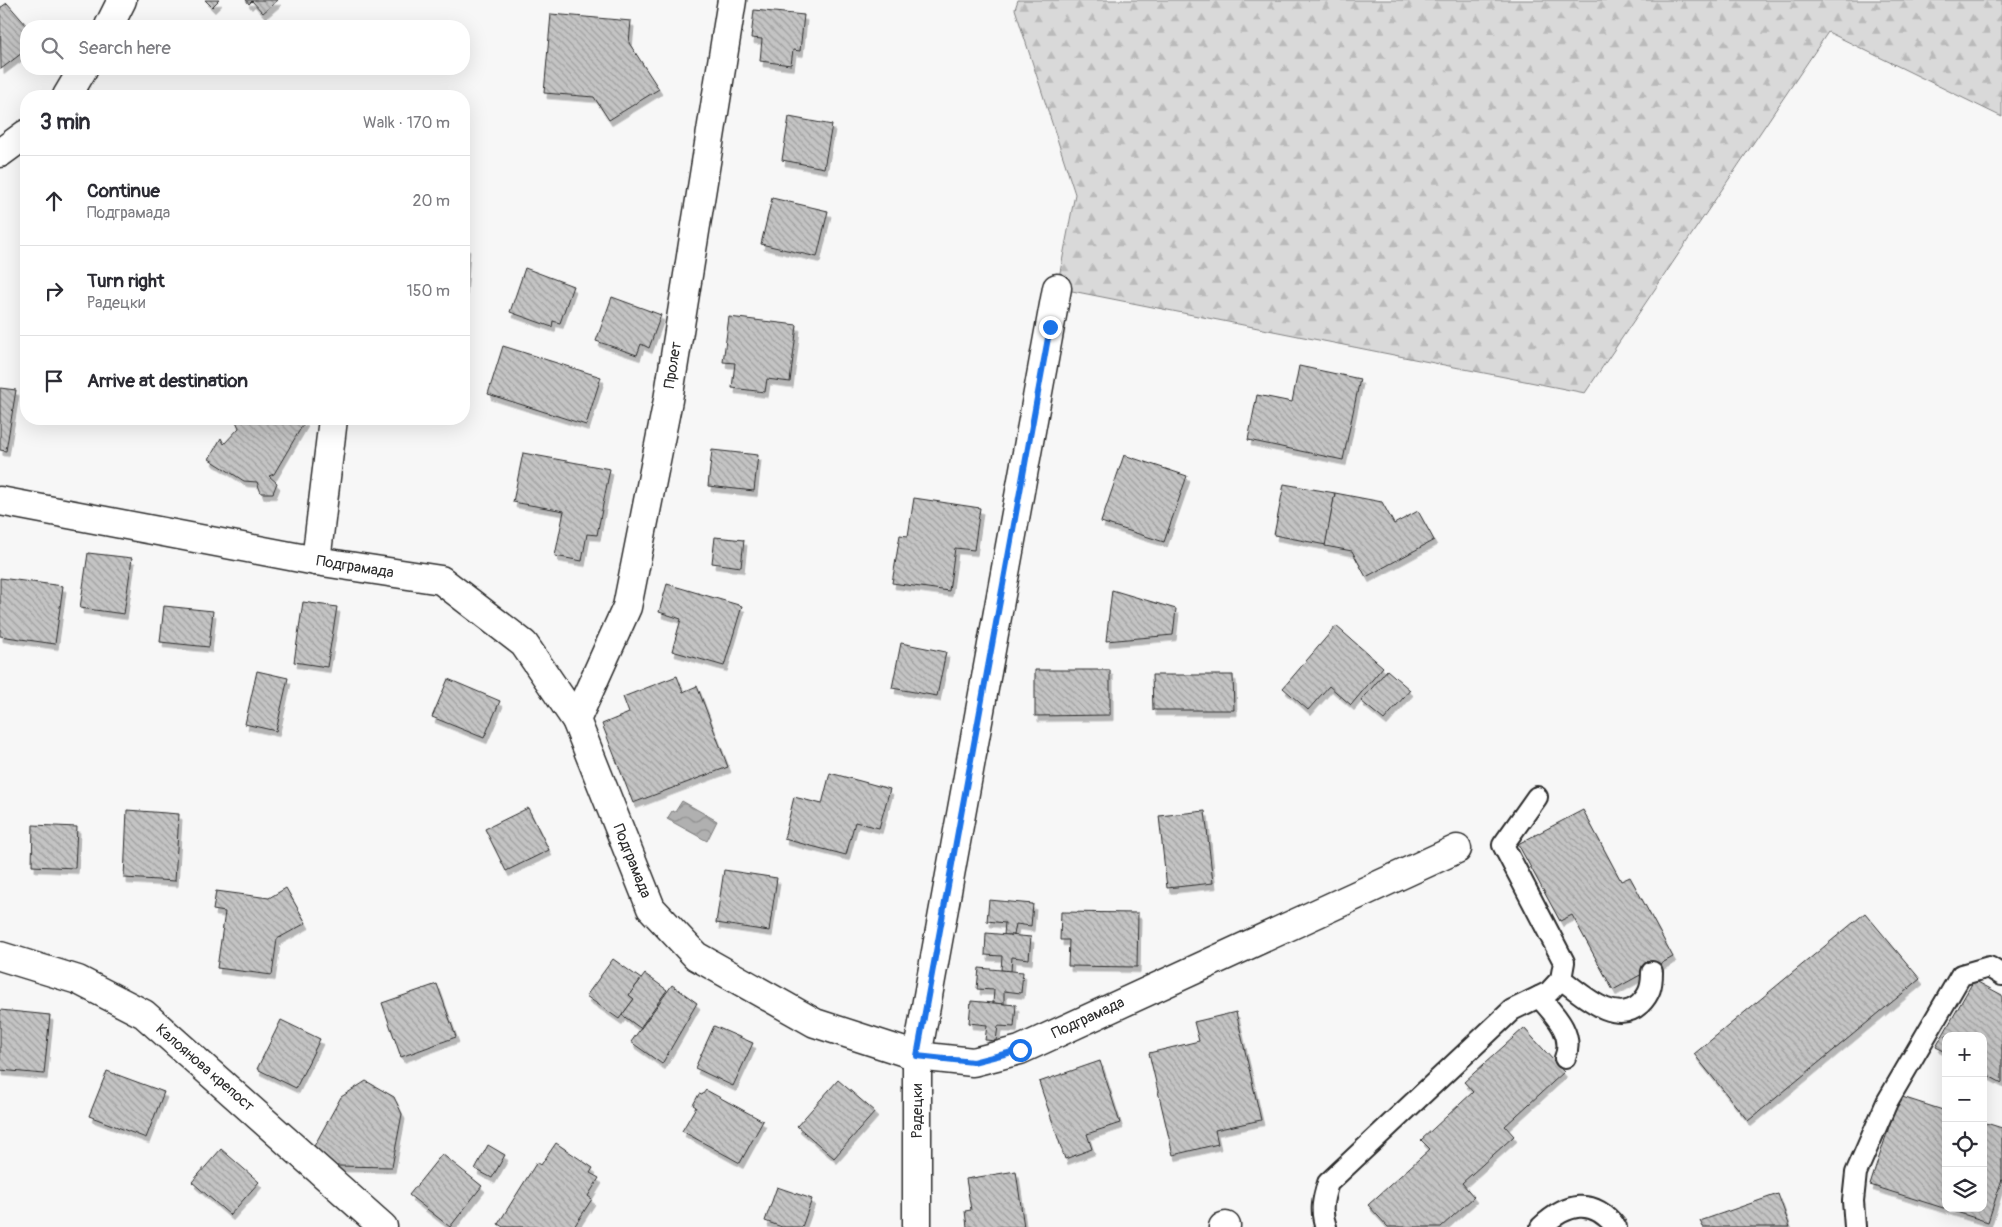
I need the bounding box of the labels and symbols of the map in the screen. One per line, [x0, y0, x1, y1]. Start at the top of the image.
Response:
route end [1039, 316, 1062, 339]
street label: Пролет [660, 340, 686, 390]
street label: Подграмада [315, 552, 395, 582]
street label: Подграмада [609, 821, 655, 901]
street label: Подграмада [1049, 993, 1127, 1043]
street label: Калоянова крепост [152, 1020, 259, 1116]
route start [1009, 1039, 1032, 1062]
street label: Радецки [908, 1083, 927, 1138]

